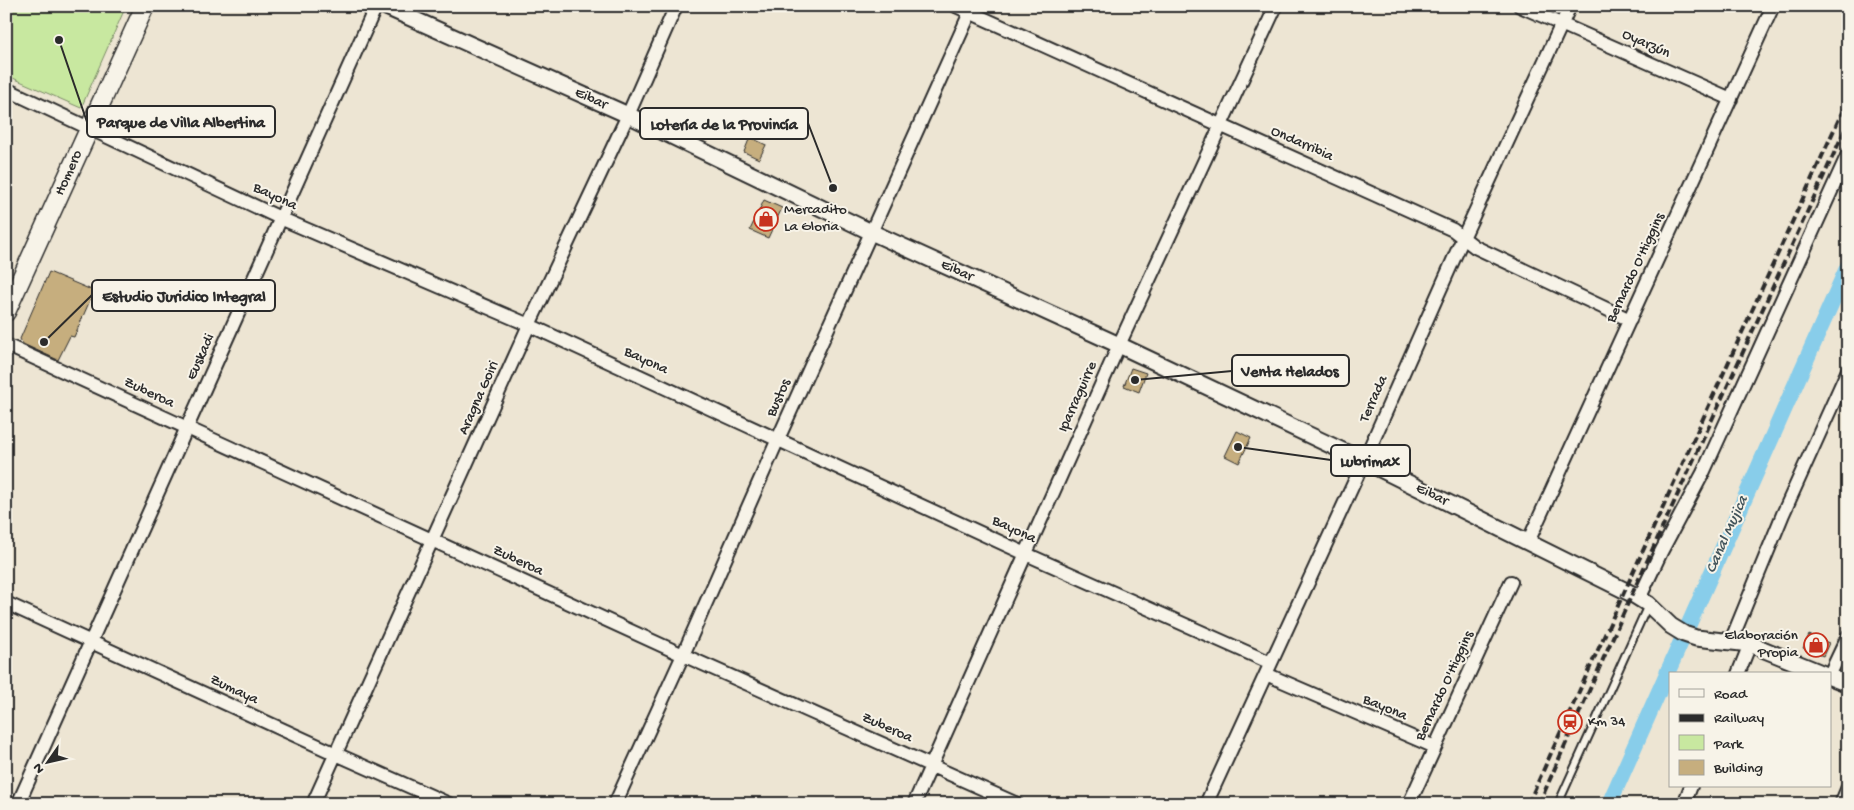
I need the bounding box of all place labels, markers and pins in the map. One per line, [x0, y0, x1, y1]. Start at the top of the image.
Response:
callout: Parque de Villa Albertina [87, 106, 275, 137]
callout: Lotería de la Provincía [640, 108, 808, 139]
place label: Mercadito La Gloria [784, 201, 847, 236]
shop icon: Mercadito La Gloria [753, 206, 779, 232]
callout: Estudio Juridico Integral [92, 280, 275, 311]
callout: Venta Helados [1232, 355, 1349, 386]
callout: Lubrimax [1331, 445, 1410, 476]
place label: Elaboración Propia [1724, 627, 1799, 662]
shop icon: Elaboración Propia [1803, 632, 1829, 658]
station icon: Km 34 [1557, 709, 1583, 735]
place label: Km 34 [1588, 713, 1625, 731]

